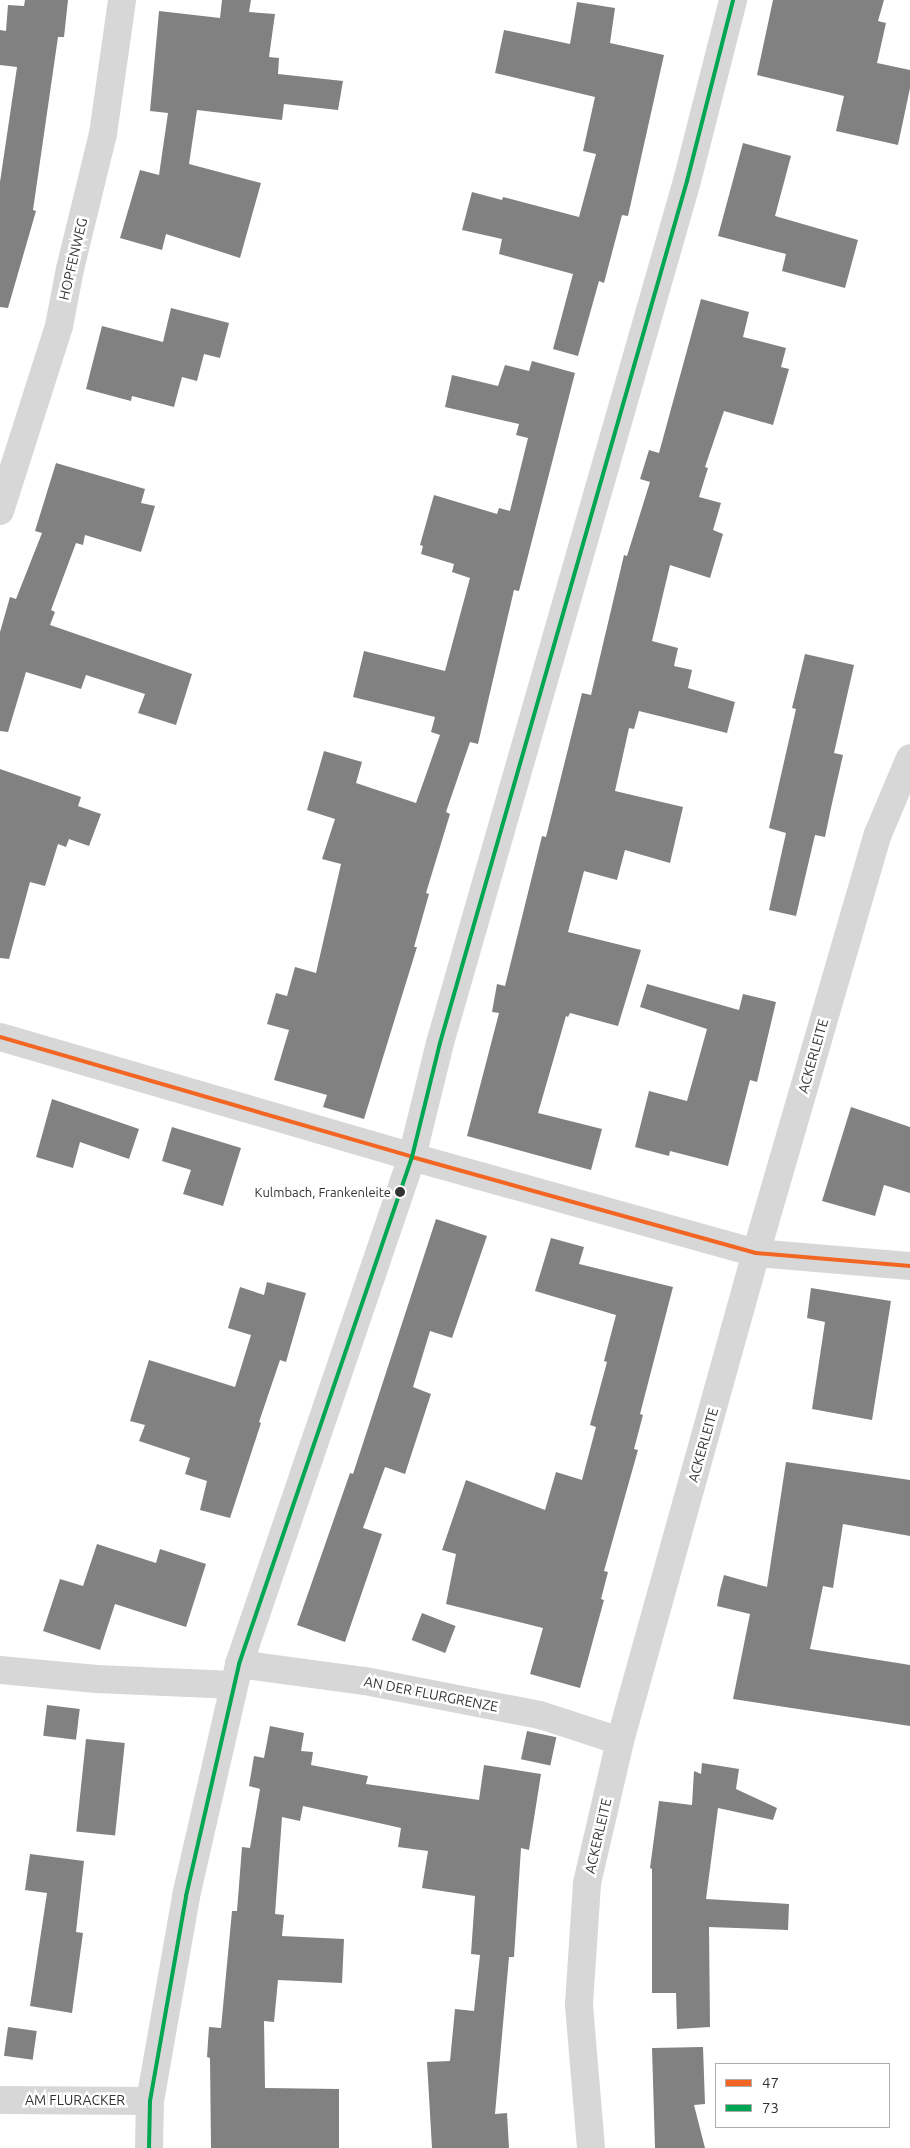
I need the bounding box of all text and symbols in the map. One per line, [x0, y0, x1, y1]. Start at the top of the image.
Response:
street label: HOPFENWEG [55, 216, 91, 302]
street label: ACKERLEITE [794, 1017, 832, 1095]
place label: Kulmbach, Frankenleite [255, 1184, 391, 1200]
marker: Kulmbach, Frankenleite [395, 1187, 405, 1197]
street label: ACKERLEITE [684, 1406, 722, 1484]
street label: AN DER FLURGRENZE [363, 1673, 499, 1715]
street label: ACKERLEITE [581, 1797, 615, 1875]
legend [715, 2063, 890, 2128]
text: 47 [762, 2074, 779, 2091]
street label: AM FLURACKER [25, 2092, 125, 2108]
text: 73 [762, 2099, 779, 2116]

